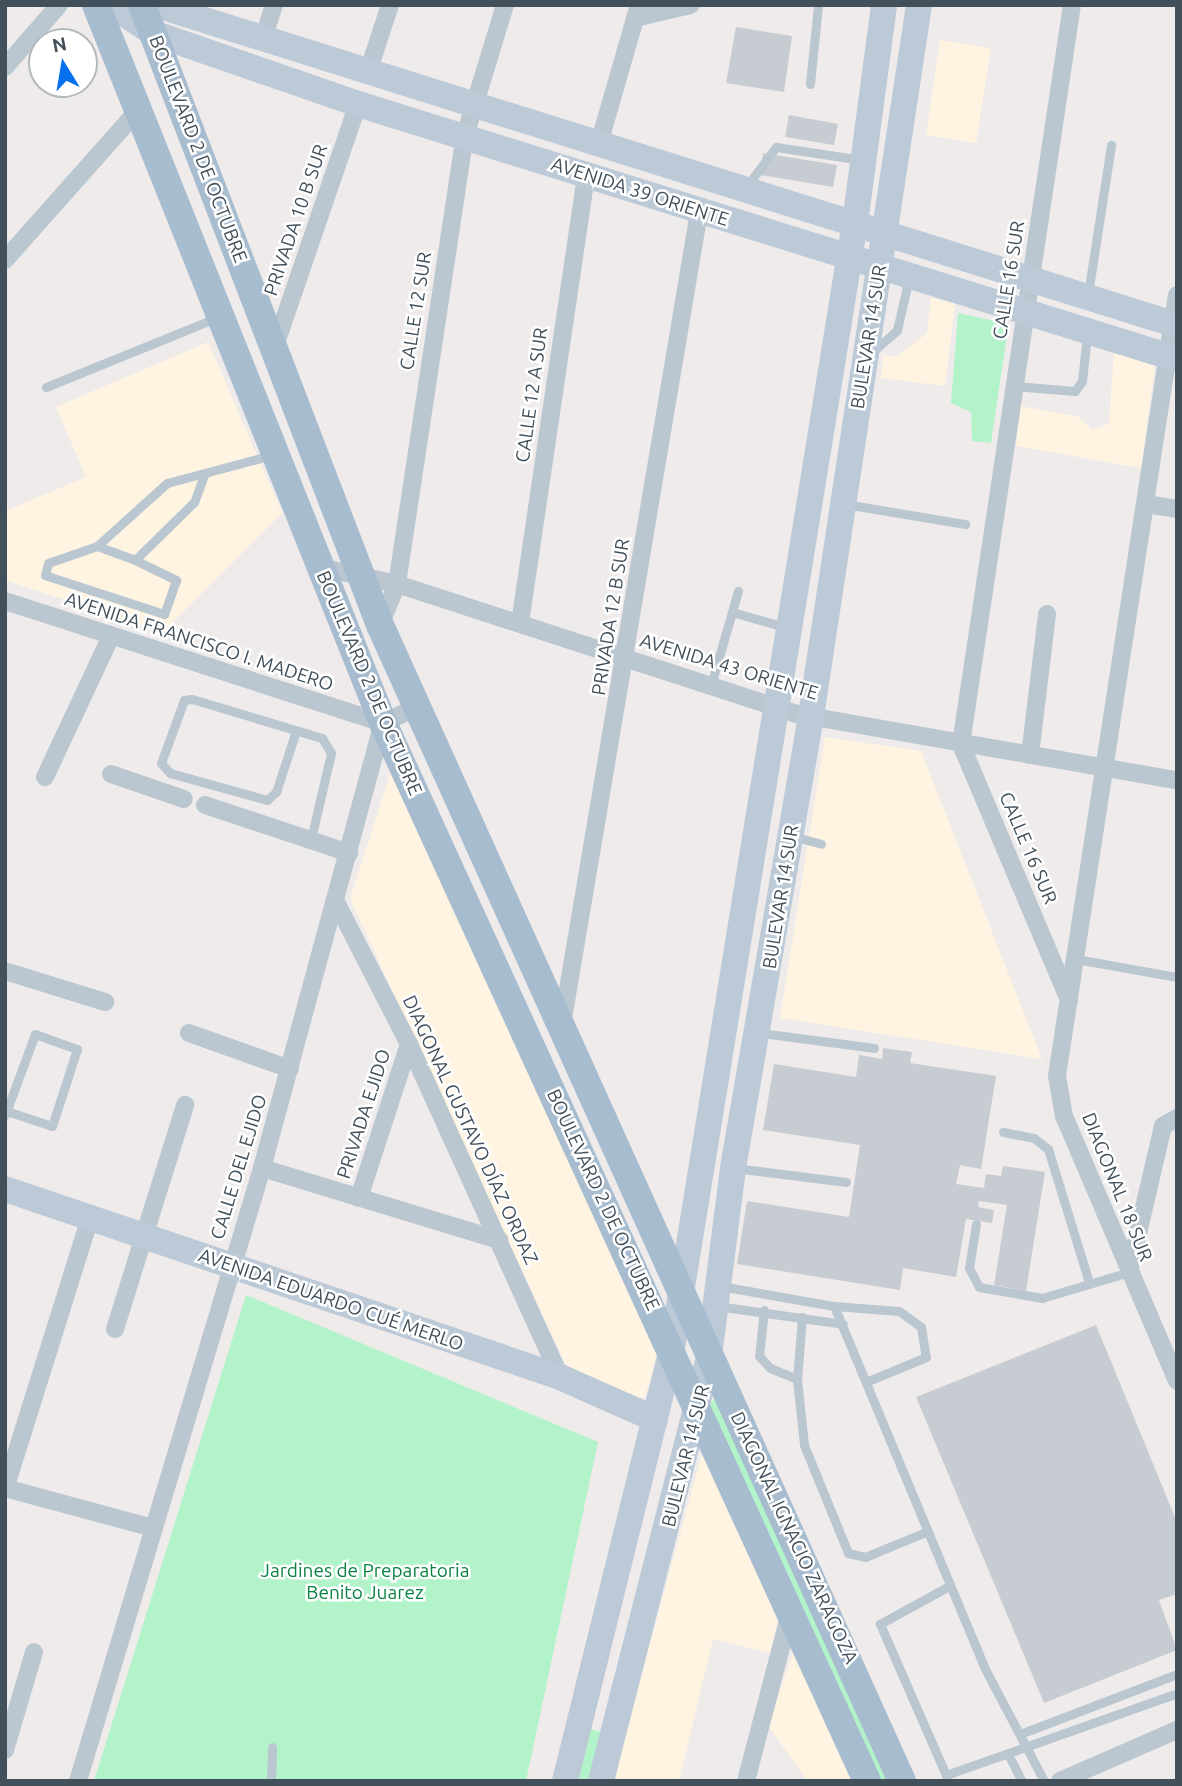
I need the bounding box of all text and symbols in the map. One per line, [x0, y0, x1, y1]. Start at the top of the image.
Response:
north arrow [28, 28, 98, 98]
text: N [50, 32, 68, 57]
street label: BOULEVARD 2 DE OCTUBRE [144, 32, 252, 266]
street label: PRIVADA 10 B SUR [259, 141, 333, 299]
street label: AVENIDA 39 ORIENTE [548, 153, 732, 231]
street label: CALLE 16 SUR [988, 219, 1030, 341]
street label: CALLE 12 SUR [395, 250, 437, 372]
street label: BULEVAR 14 SUR [846, 263, 892, 411]
street label: CALLE 12 A SUR [511, 326, 553, 464]
street label: PRIVADA 12 B SUR [587, 537, 635, 697]
street label: BOULEVARD 2 DE OCTUBRE [311, 567, 427, 799]
street label: AVENIDA FRANCISCO I. MADERO [62, 588, 336, 696]
street label: AVENIDA 43 ORIENTE [637, 629, 821, 705]
street label: CALLE 16 SUR [994, 789, 1062, 907]
street label: BULEVAR 14 SUR [758, 823, 804, 971]
street label: DIAGONAL GUSTAVO DÍAZ ORDAZ [397, 992, 543, 1268]
street label: PRIVADA EJIDO [332, 1046, 396, 1182]
street label: BOULEVARD 2 DE OCTUBRE [542, 1086, 664, 1314]
street label: CALLE DEL EJIDO [206, 1092, 272, 1242]
street label: DIAGONAL 18 SUR [1077, 1109, 1157, 1265]
street label: AVENIDA EDUARDO CUÉ MERLO [196, 1244, 466, 1356]
street label: BULEVAR 14 SUR [657, 1383, 715, 1529]
street label: DIAGONAL IGNACIO ZARAGOZA [726, 1408, 862, 1668]
park label: Jardines de Preparatoria Benito Juarez [261, 1560, 469, 1604]

